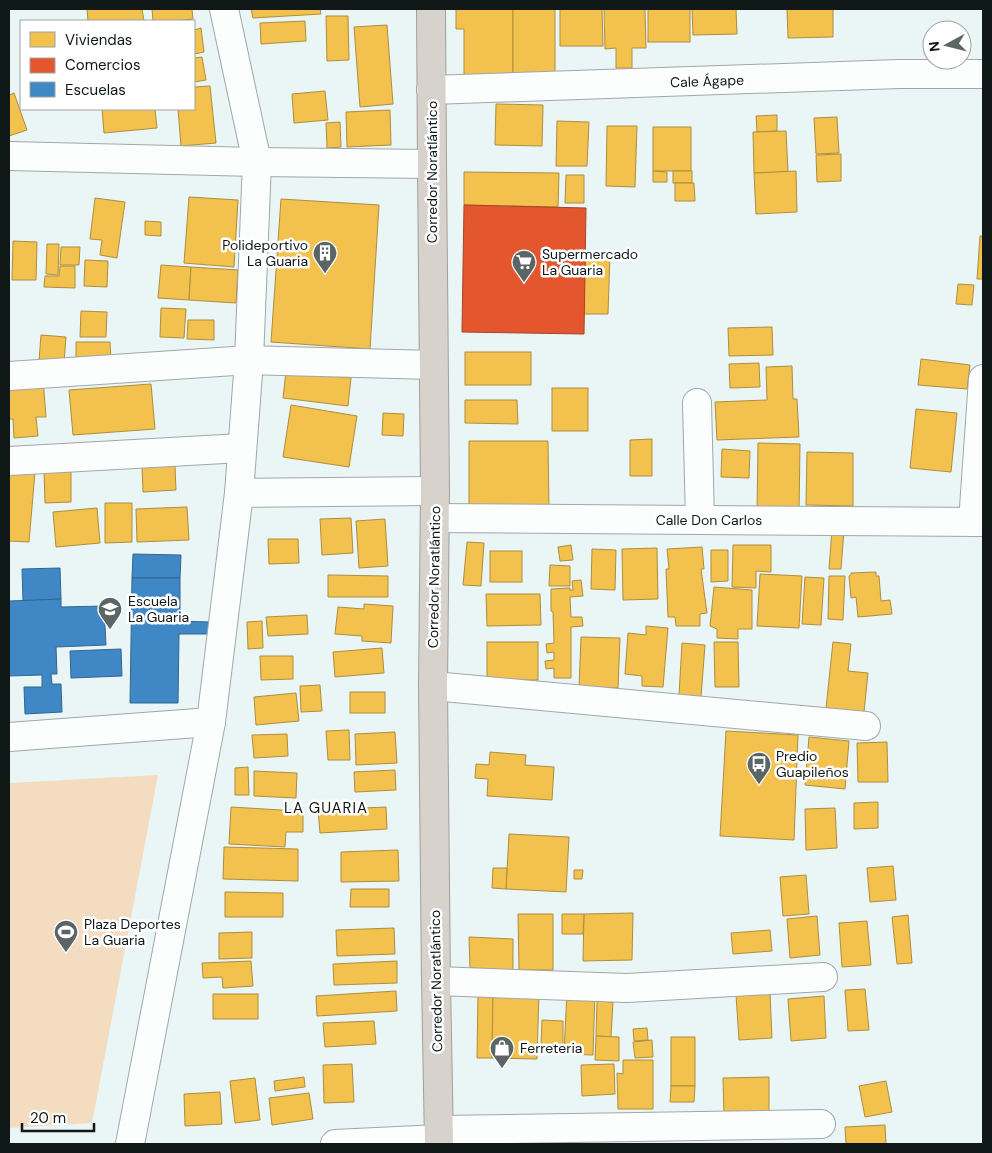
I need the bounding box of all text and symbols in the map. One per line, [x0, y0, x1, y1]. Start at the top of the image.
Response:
legend [20, 20, 195, 110]
north arrow [922, 20, 972, 70]
text: Viviendas [65, 30, 132, 50]
text: N [925, 40, 944, 53]
text: Comercios [65, 55, 140, 75]
street label: Cale Ágape [670, 71, 744, 91]
text: Escuelas [65, 80, 126, 100]
street label: Corredor Noratlántico [423, 101, 441, 243]
place label: Polideportivo La Guaria [222, 236, 308, 270]
building icon: Polideportivo La Guaria [312, 240, 338, 274]
place label: Supermercado La Guaria [542, 245, 638, 279]
supermarket icon: Supermercado La Guaria [511, 249, 537, 283]
street label: Corredor Noratlántico [424, 506, 444, 648]
street label: Calle Don Carlos [656, 511, 762, 529]
place label: Escuela La Guaria [128, 592, 189, 626]
school or university icon: Escuela La Guaria [97, 596, 123, 630]
place label: Predio Guapileños [776, 747, 849, 781]
bus stop icon: Predio Guapileños [746, 751, 772, 785]
district label: LA GUARIA [284, 798, 368, 818]
street label: Corredor Noratlántico [426, 910, 446, 1052]
place label: Plaza Deportes La Guaria [84, 915, 181, 949]
sports icon: Plaza Deportes La Guaria [53, 919, 79, 953]
shop icon: Ferreteria [489, 1035, 515, 1069]
place label: Ferreteria [520, 1039, 582, 1057]
scale bar [22, 1100, 95, 1132]
text: 20 m [30, 1108, 66, 1128]

